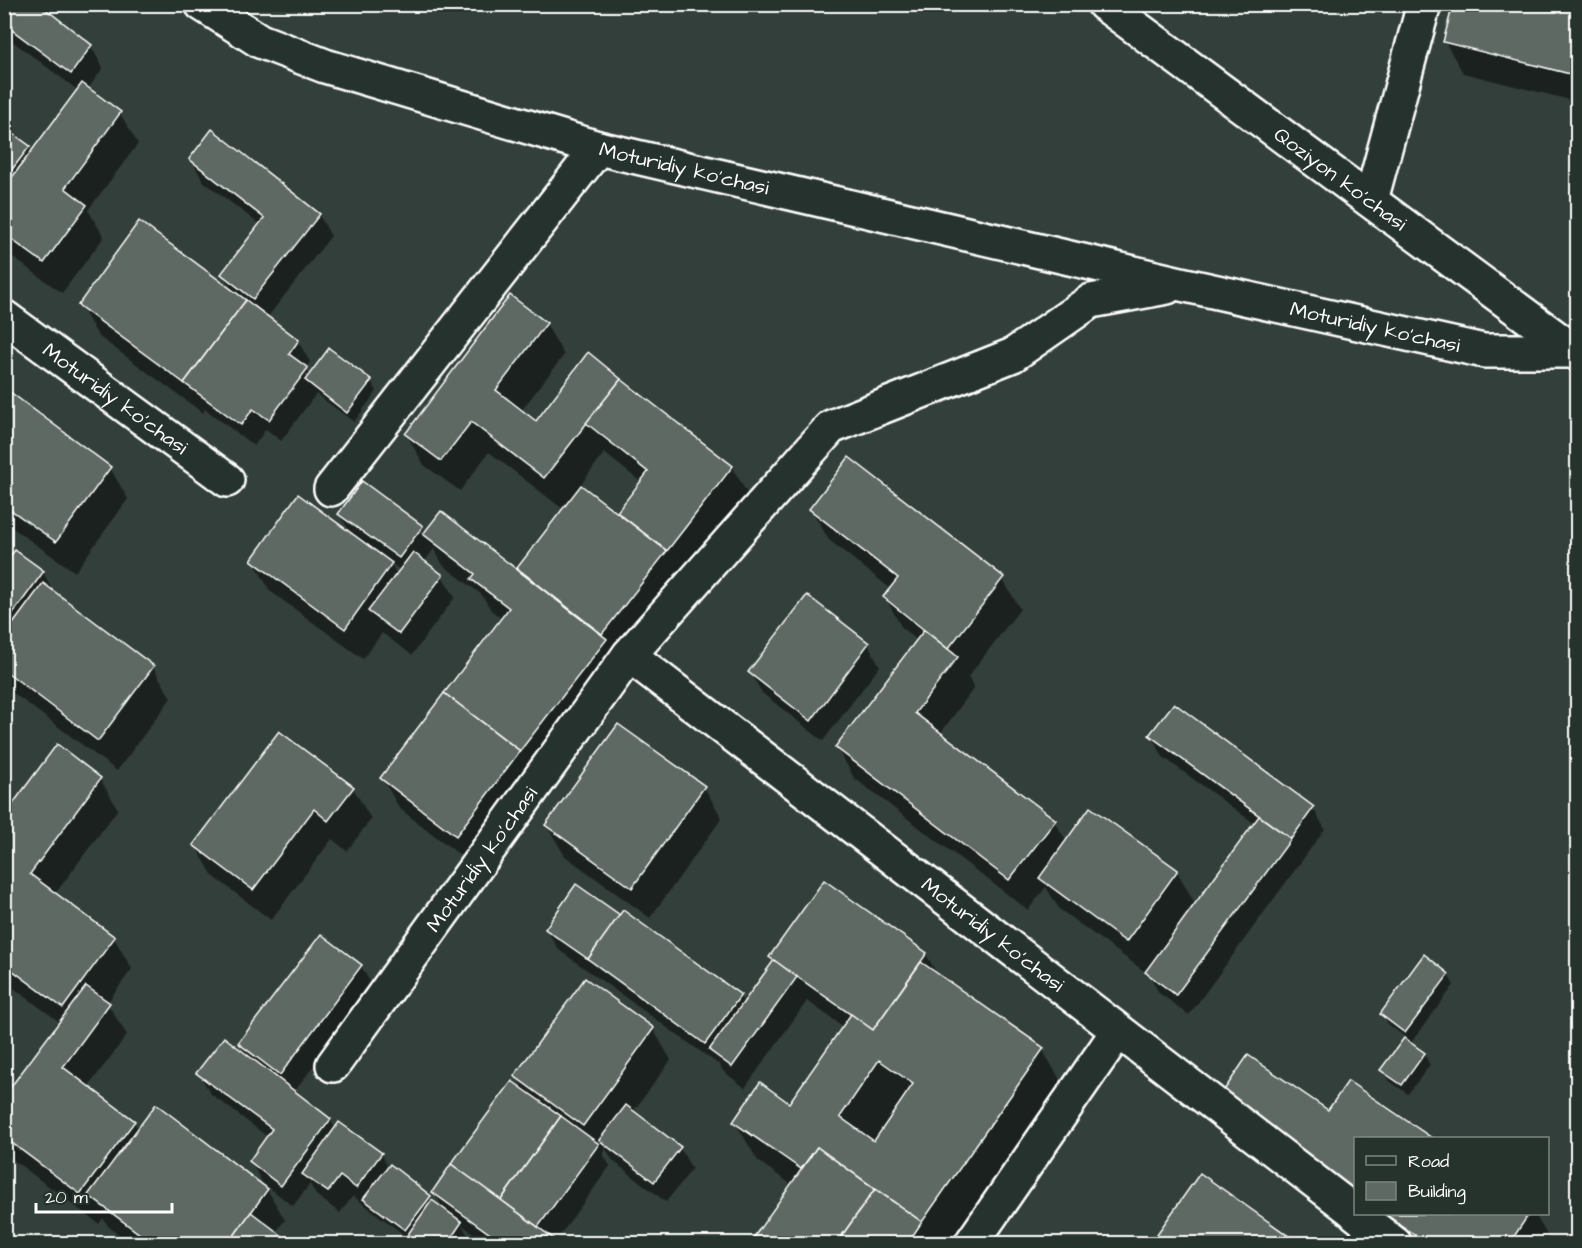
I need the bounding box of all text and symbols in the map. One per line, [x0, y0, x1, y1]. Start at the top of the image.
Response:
street label: Qoziyon ko'chasi [1268, 120, 1413, 238]
street label: Moturidiy ko'chasi [596, 135, 772, 202]
street label: Moturidiy ko'chasi [1287, 295, 1463, 360]
street label: Moturidiy ko'chasi [37, 336, 194, 462]
street label: Moturidiy ko'chasi [420, 781, 545, 938]
street label: Moturidiy ko'chasi [915, 871, 1070, 999]
legend [1354, 1137, 1549, 1215]
text: Road [1408, 1149, 1449, 1174]
scale bar [36, 1176, 172, 1214]
text: Building [1408, 1179, 1466, 1205]
text: 20 m [45, 1185, 88, 1210]

